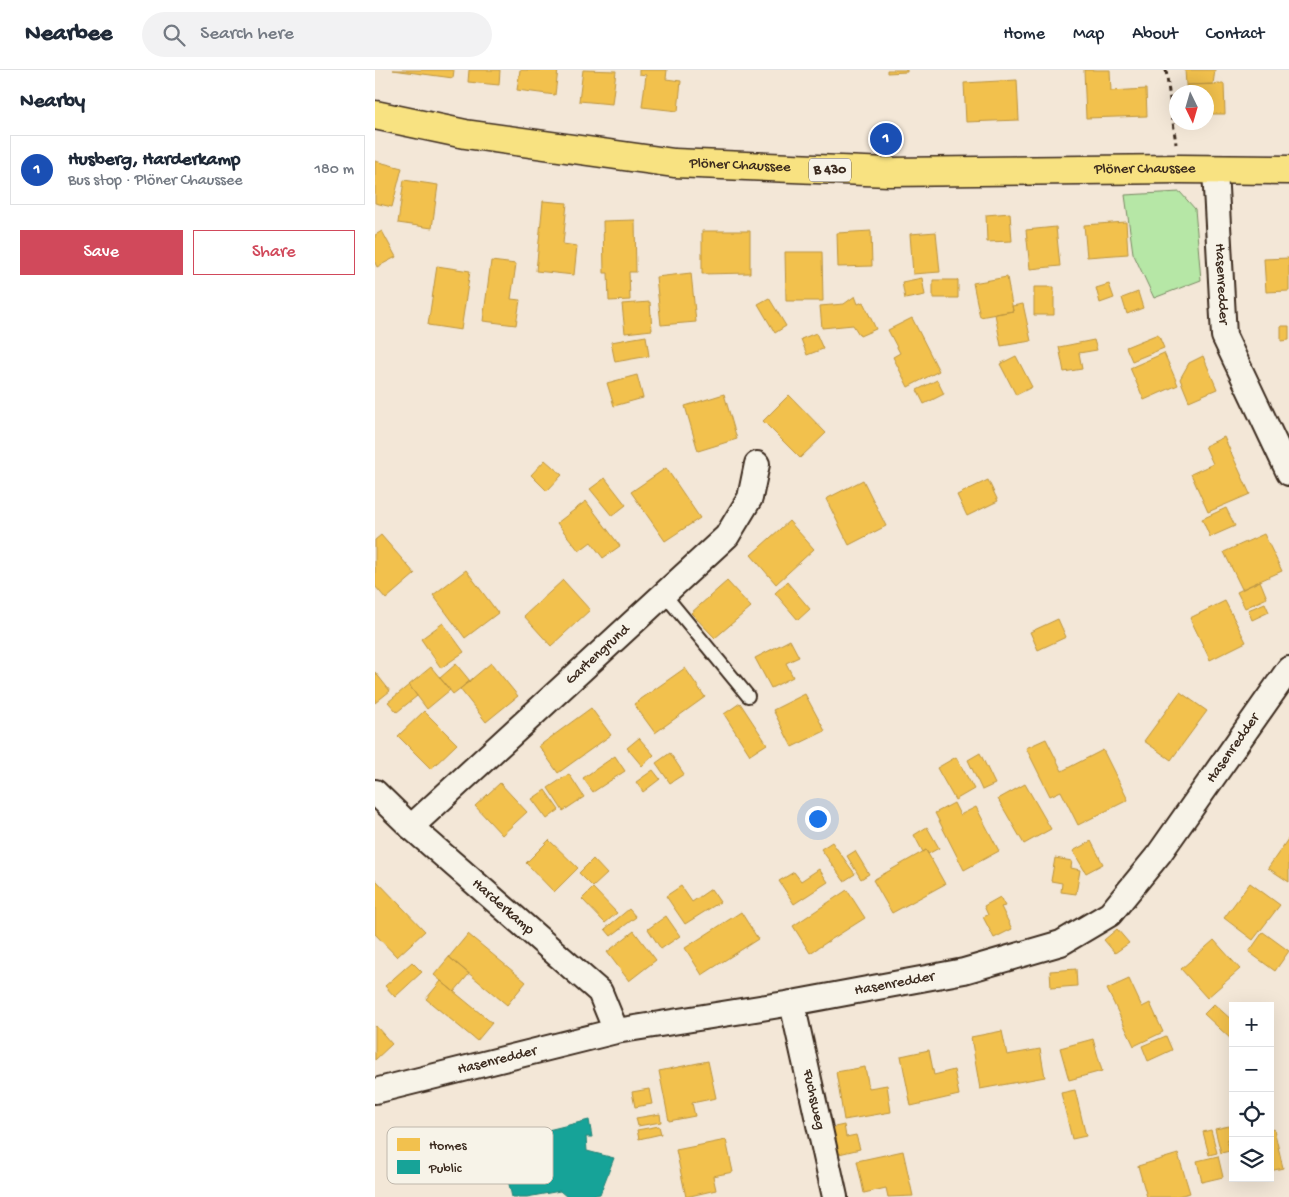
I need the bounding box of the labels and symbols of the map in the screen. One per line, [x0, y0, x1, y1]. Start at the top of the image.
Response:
north arrow [1169, 85, 1214, 130]
pin: 1 [870, 120, 902, 158]
street label: Plöner Chaussee [688, 155, 791, 177]
road number: B 430 [809, 158, 851, 182]
street label: Plöner Chaussee [1093, 160, 1196, 179]
street label: Hasenredder [1210, 243, 1232, 326]
street label: Gartengrund [562, 620, 635, 689]
street label: Hasenredder [1203, 709, 1265, 787]
your location [805, 806, 831, 832]
street label: Harderkamp [468, 875, 538, 940]
street label: Hasenredder [853, 967, 938, 1000]
street label: Hasenredder [456, 1042, 540, 1079]
street label: Fuchsweg [798, 1067, 829, 1132]
legend [387, 1127, 553, 1184]
text: Homes [429, 1138, 467, 1155]
text: Public [428, 1161, 463, 1178]

